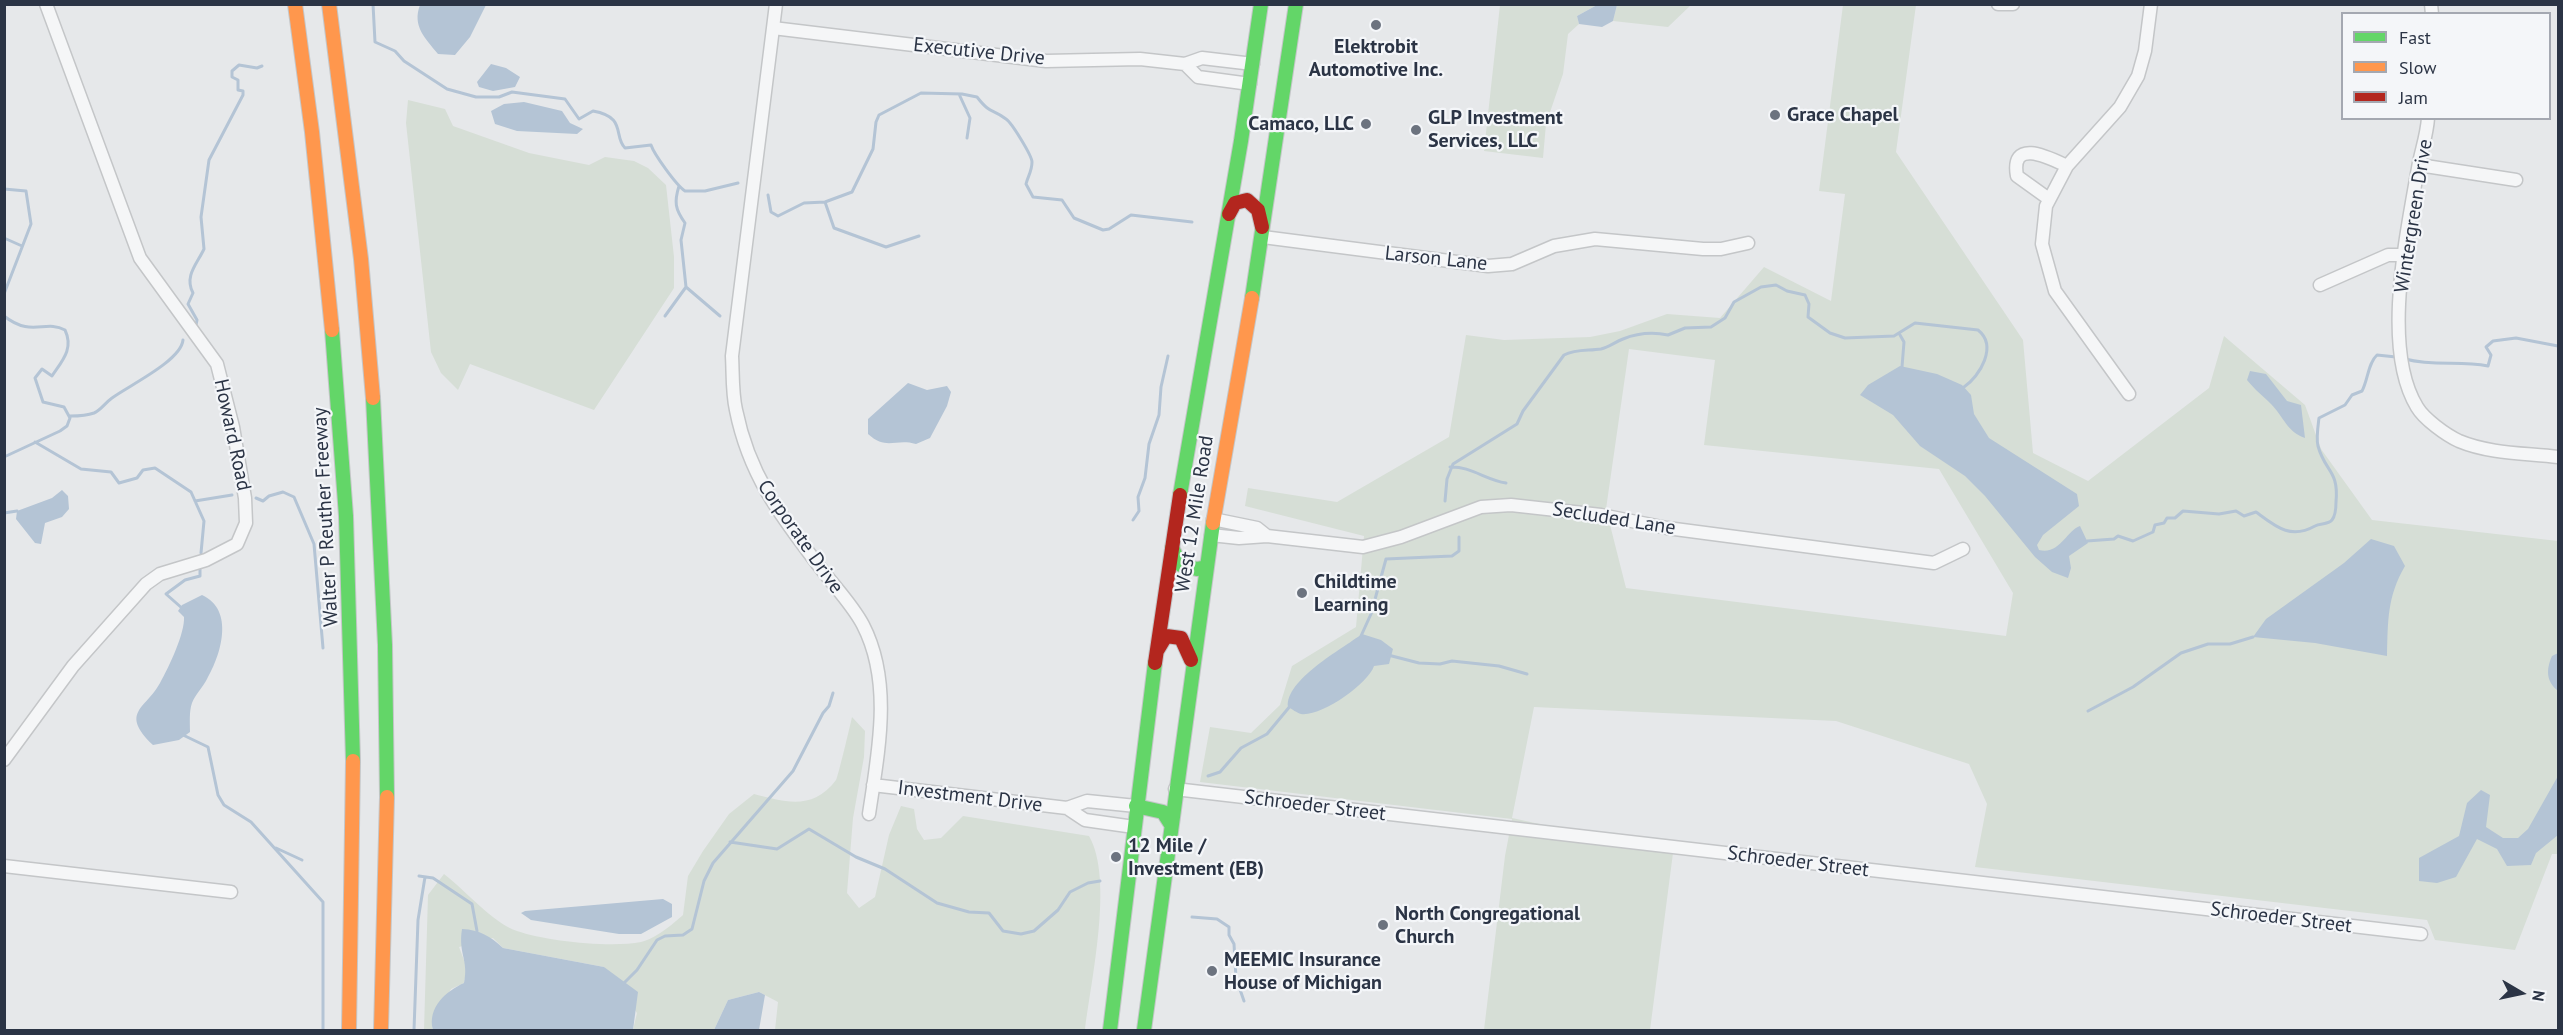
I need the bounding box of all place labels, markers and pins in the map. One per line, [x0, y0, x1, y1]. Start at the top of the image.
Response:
marker: Elektrobit Automotive Inc. [1369, 18, 1383, 32]
place label: Elektrobit Automotive Inc. [1309, 35, 1443, 82]
place label: Grace Chapel [1787, 103, 1898, 127]
place label: GLP Investment Services, LLC [1428, 106, 1563, 153]
marker: Grace Chapel [1768, 108, 1782, 122]
place label: Camaco, LLC [1248, 112, 1354, 136]
marker: Camaco, LLC [1359, 117, 1373, 131]
marker: GLP Investment Services, LLC [1409, 123, 1423, 137]
place label: Childtime Learning [1314, 570, 1397, 617]
marker: Childtime Learning [1295, 586, 1309, 600]
place label: 12 Mile / Investment (EB) [1128, 834, 1264, 881]
marker: 12 Mile / Investment (EB) [1109, 850, 1123, 864]
place label: North Congregational Church [1395, 902, 1580, 949]
marker: North Congregational Church [1376, 918, 1390, 932]
place label: MEEMIC Insurance House of Michigan [1224, 948, 1382, 995]
marker: MEEMIC Insurance House of Michigan [1205, 964, 1219, 978]

